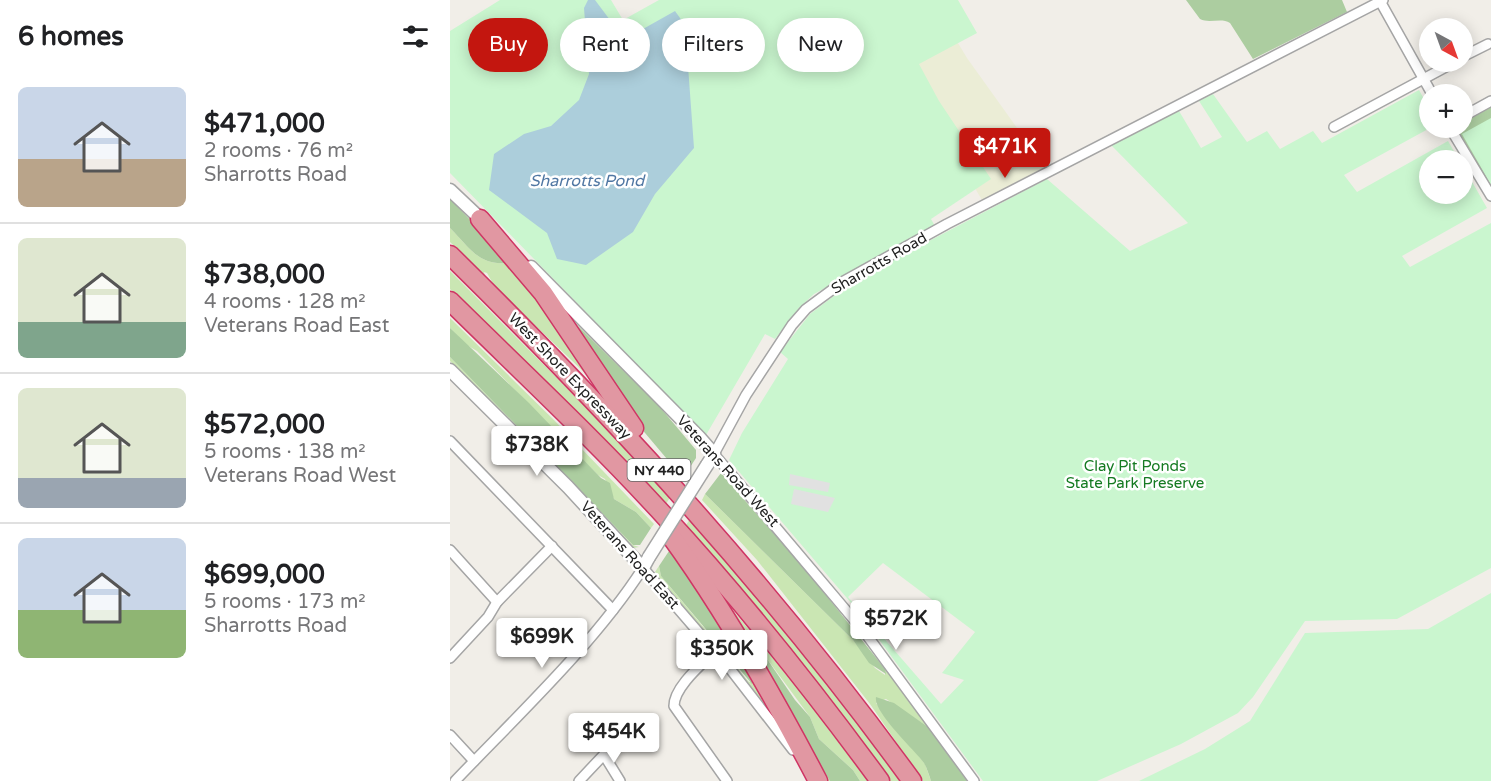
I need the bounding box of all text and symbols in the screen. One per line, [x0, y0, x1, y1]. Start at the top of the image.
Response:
chip: Buy [468, 18, 548, 72]
chip: Rent [560, 18, 650, 72]
chip: Filters [662, 18, 765, 72]
chip: New [777, 18, 864, 72]
north arrow [1419, 18, 1473, 72]
map controls [1419, 18, 1473, 204]
icon: filters [399, 20, 432, 53]
text: 6 homes [18, 21, 124, 52]
button: + [1419, 84, 1473, 138]
text: $471,000 [204, 108, 325, 139]
icon: home [66, 111, 138, 183]
pin: $471K [963, 128, 1047, 179]
text: $471K [973, 135, 1037, 159]
text: 2 rooms · 76 m² [204, 139, 353, 163]
button: − [1419, 150, 1473, 204]
text: Sharrotts Road [204, 163, 347, 187]
water label: Sharrotts Pond [530, 171, 646, 191]
street label: Sharrotts Road [828, 228, 930, 298]
text: $738,000 [204, 259, 325, 290]
icon: home [66, 262, 138, 334]
text: 4 rooms · 128 m² [204, 290, 366, 314]
street label: West Shore Expressway [505, 309, 635, 443]
text: Veterans Road East [204, 314, 389, 338]
text: $572,000 [204, 409, 325, 440]
street label: Veterans Road West [673, 411, 783, 531]
icon: home [66, 412, 138, 484]
pin: $738K [495, 426, 579, 477]
text: $738K [505, 433, 569, 457]
text: 5 rooms · 138 m² [204, 440, 366, 464]
park label: Clay Pit Ponds State Park Preserve [1066, 457, 1204, 492]
road number: NY 440 [628, 459, 690, 481]
text: Veterans Road West [204, 464, 396, 488]
street label: Veterans Road East [577, 497, 683, 613]
text: $699,000 [204, 559, 325, 590]
icon: home [66, 562, 138, 634]
text: 5 rooms · 173 m² [204, 590, 366, 614]
pin: $572K [854, 600, 938, 651]
text: $572K [864, 607, 928, 631]
text: Sharrotts Road [204, 614, 347, 638]
pin: $699K [500, 618, 584, 669]
text: $699K [510, 625, 574, 649]
pin: $350K [680, 630, 764, 681]
text: $350K [690, 637, 754, 661]
pin: $454K [572, 713, 656, 764]
text: $454K [582, 720, 646, 744]

